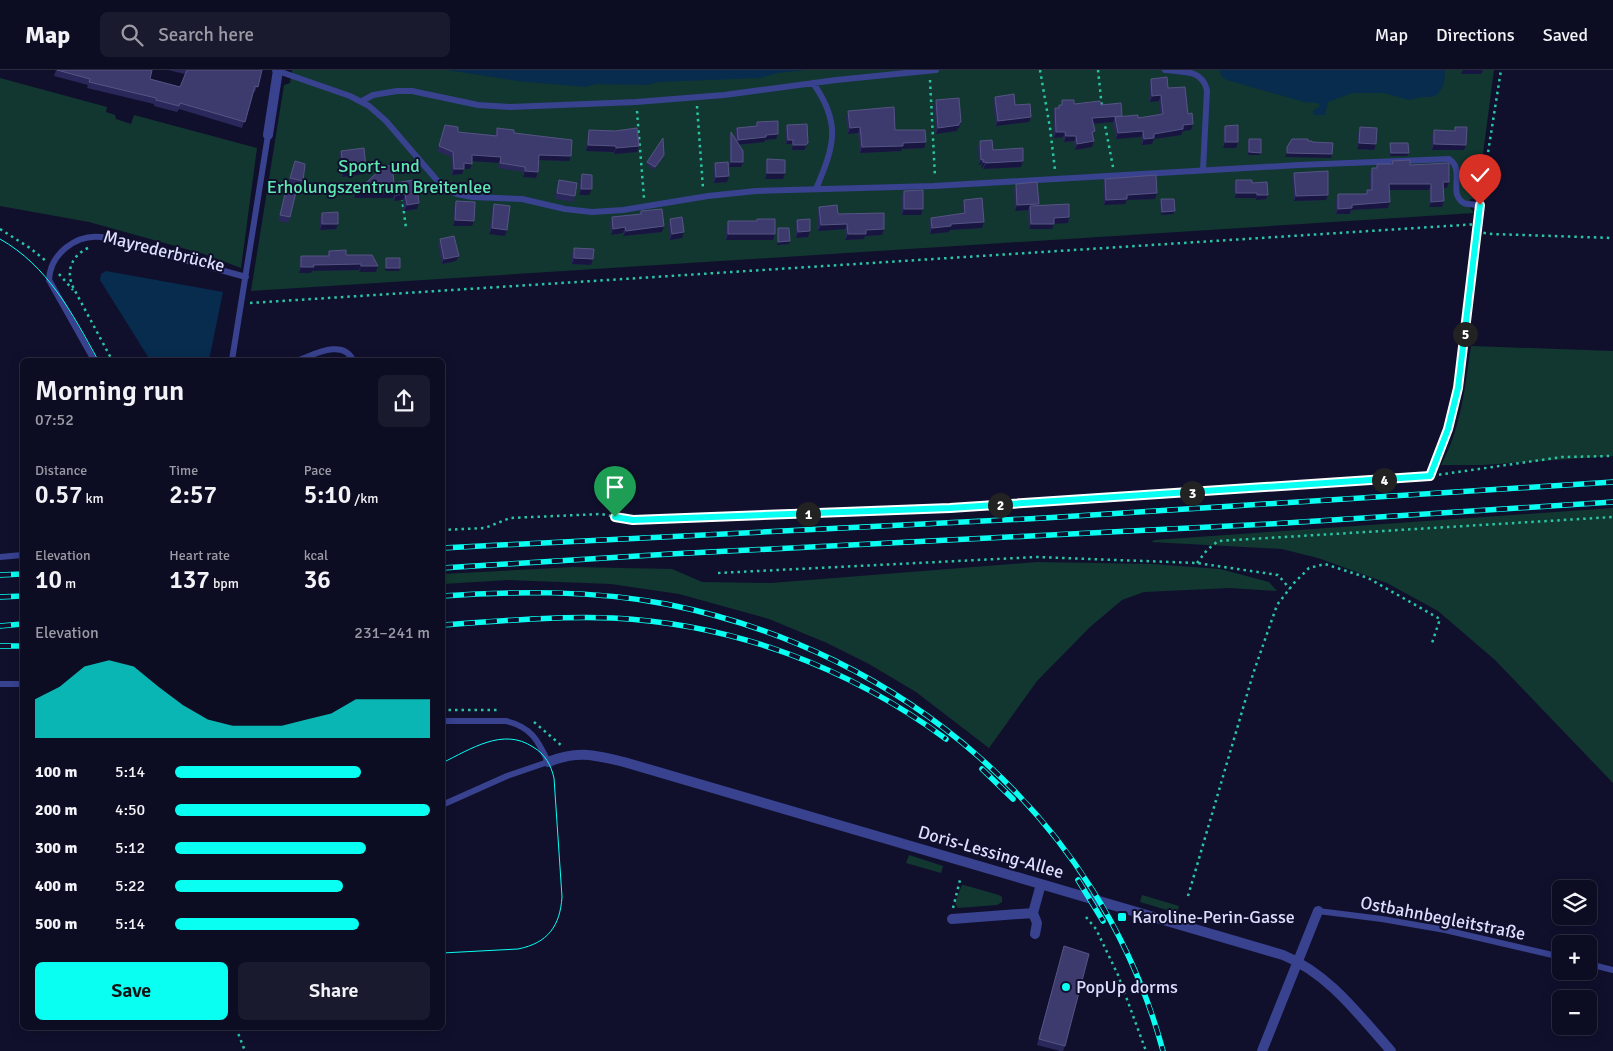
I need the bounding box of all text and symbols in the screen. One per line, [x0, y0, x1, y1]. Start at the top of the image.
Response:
search box [100, 12, 450, 57]
text: Map [25, 20, 70, 50]
icon: search [118, 21, 146, 49]
text: Search here [158, 23, 254, 47]
text: Map [1375, 24, 1408, 46]
text: Directions [1436, 24, 1515, 46]
text: Saved [1543, 24, 1588, 46]
pin [1459, 154, 1501, 205]
park label: Sport- und Erholungszentrum Breitenlee [267, 155, 491, 198]
icon: check [1466, 161, 1494, 189]
street label: Mayrederbrücke [101, 225, 227, 277]
pin: 5 [1452, 322, 1478, 346]
text: 5 [1462, 326, 1469, 343]
text: Morning run [35, 374, 184, 408]
button: share [378, 375, 430, 427]
text: 07:52 [35, 410, 74, 430]
text: Distance [35, 462, 87, 479]
text: Time [169, 462, 198, 479]
text: Pace [304, 462, 332, 479]
pin [594, 466, 636, 517]
pin: 4 [1372, 468, 1396, 492]
text: 4 [1381, 472, 1388, 489]
icon: arrive [601, 473, 629, 501]
text: 0.57 [35, 479, 82, 510]
text: 2:57 [169, 479, 217, 510]
text: 5:10 [304, 479, 351, 510]
pin: 3 [1180, 480, 1204, 506]
text: 3 [1189, 485, 1196, 502]
text: km [82, 490, 104, 507]
text: /km [351, 490, 378, 507]
pin: 2 [988, 492, 1012, 518]
text: 2 [997, 497, 1004, 514]
pin: 1 [796, 502, 820, 526]
text: 1 [805, 506, 812, 523]
text: Elevation [35, 547, 91, 564]
text: Heart rate [169, 547, 230, 564]
text: kcal [304, 547, 328, 564]
text: 10 [35, 564, 62, 595]
text: 137 [169, 564, 210, 595]
text: 36 [304, 564, 331, 595]
text: m [62, 575, 76, 592]
text: bpm [210, 575, 239, 592]
text: Elevation [35, 623, 99, 643]
text: 231–241 m [354, 623, 430, 643]
text: 100 m [35, 762, 77, 782]
text: 5:14 [115, 762, 145, 782]
text: 200 m [35, 800, 77, 820]
text: 4:50 [115, 800, 145, 820]
street label: Doris-Lessing-Allee [916, 821, 1066, 883]
text: 300 m [35, 838, 77, 858]
text: 5:12 [115, 838, 145, 858]
text: 400 m [35, 876, 77, 896]
text: 5:22 [115, 876, 145, 896]
map controls [1552, 880, 1597, 1035]
button: layers [1552, 880, 1597, 925]
street label: Ostbahnbegleitstraße [1359, 891, 1527, 945]
place label: Karoline-Perin-Gasse [1132, 906, 1295, 928]
marker: Karoline-Perin-Gasse [1116, 911, 1128, 923]
text: 500 m [35, 914, 77, 934]
text: 5:14 [115, 914, 145, 934]
button: + [1552, 935, 1597, 980]
button: Save [35, 962, 228, 1020]
button: Share [238, 962, 430, 1020]
place label: PopUp dorms [1076, 976, 1178, 998]
marker: PopUp dorms [1060, 981, 1072, 993]
button: − [1552, 990, 1597, 1035]

